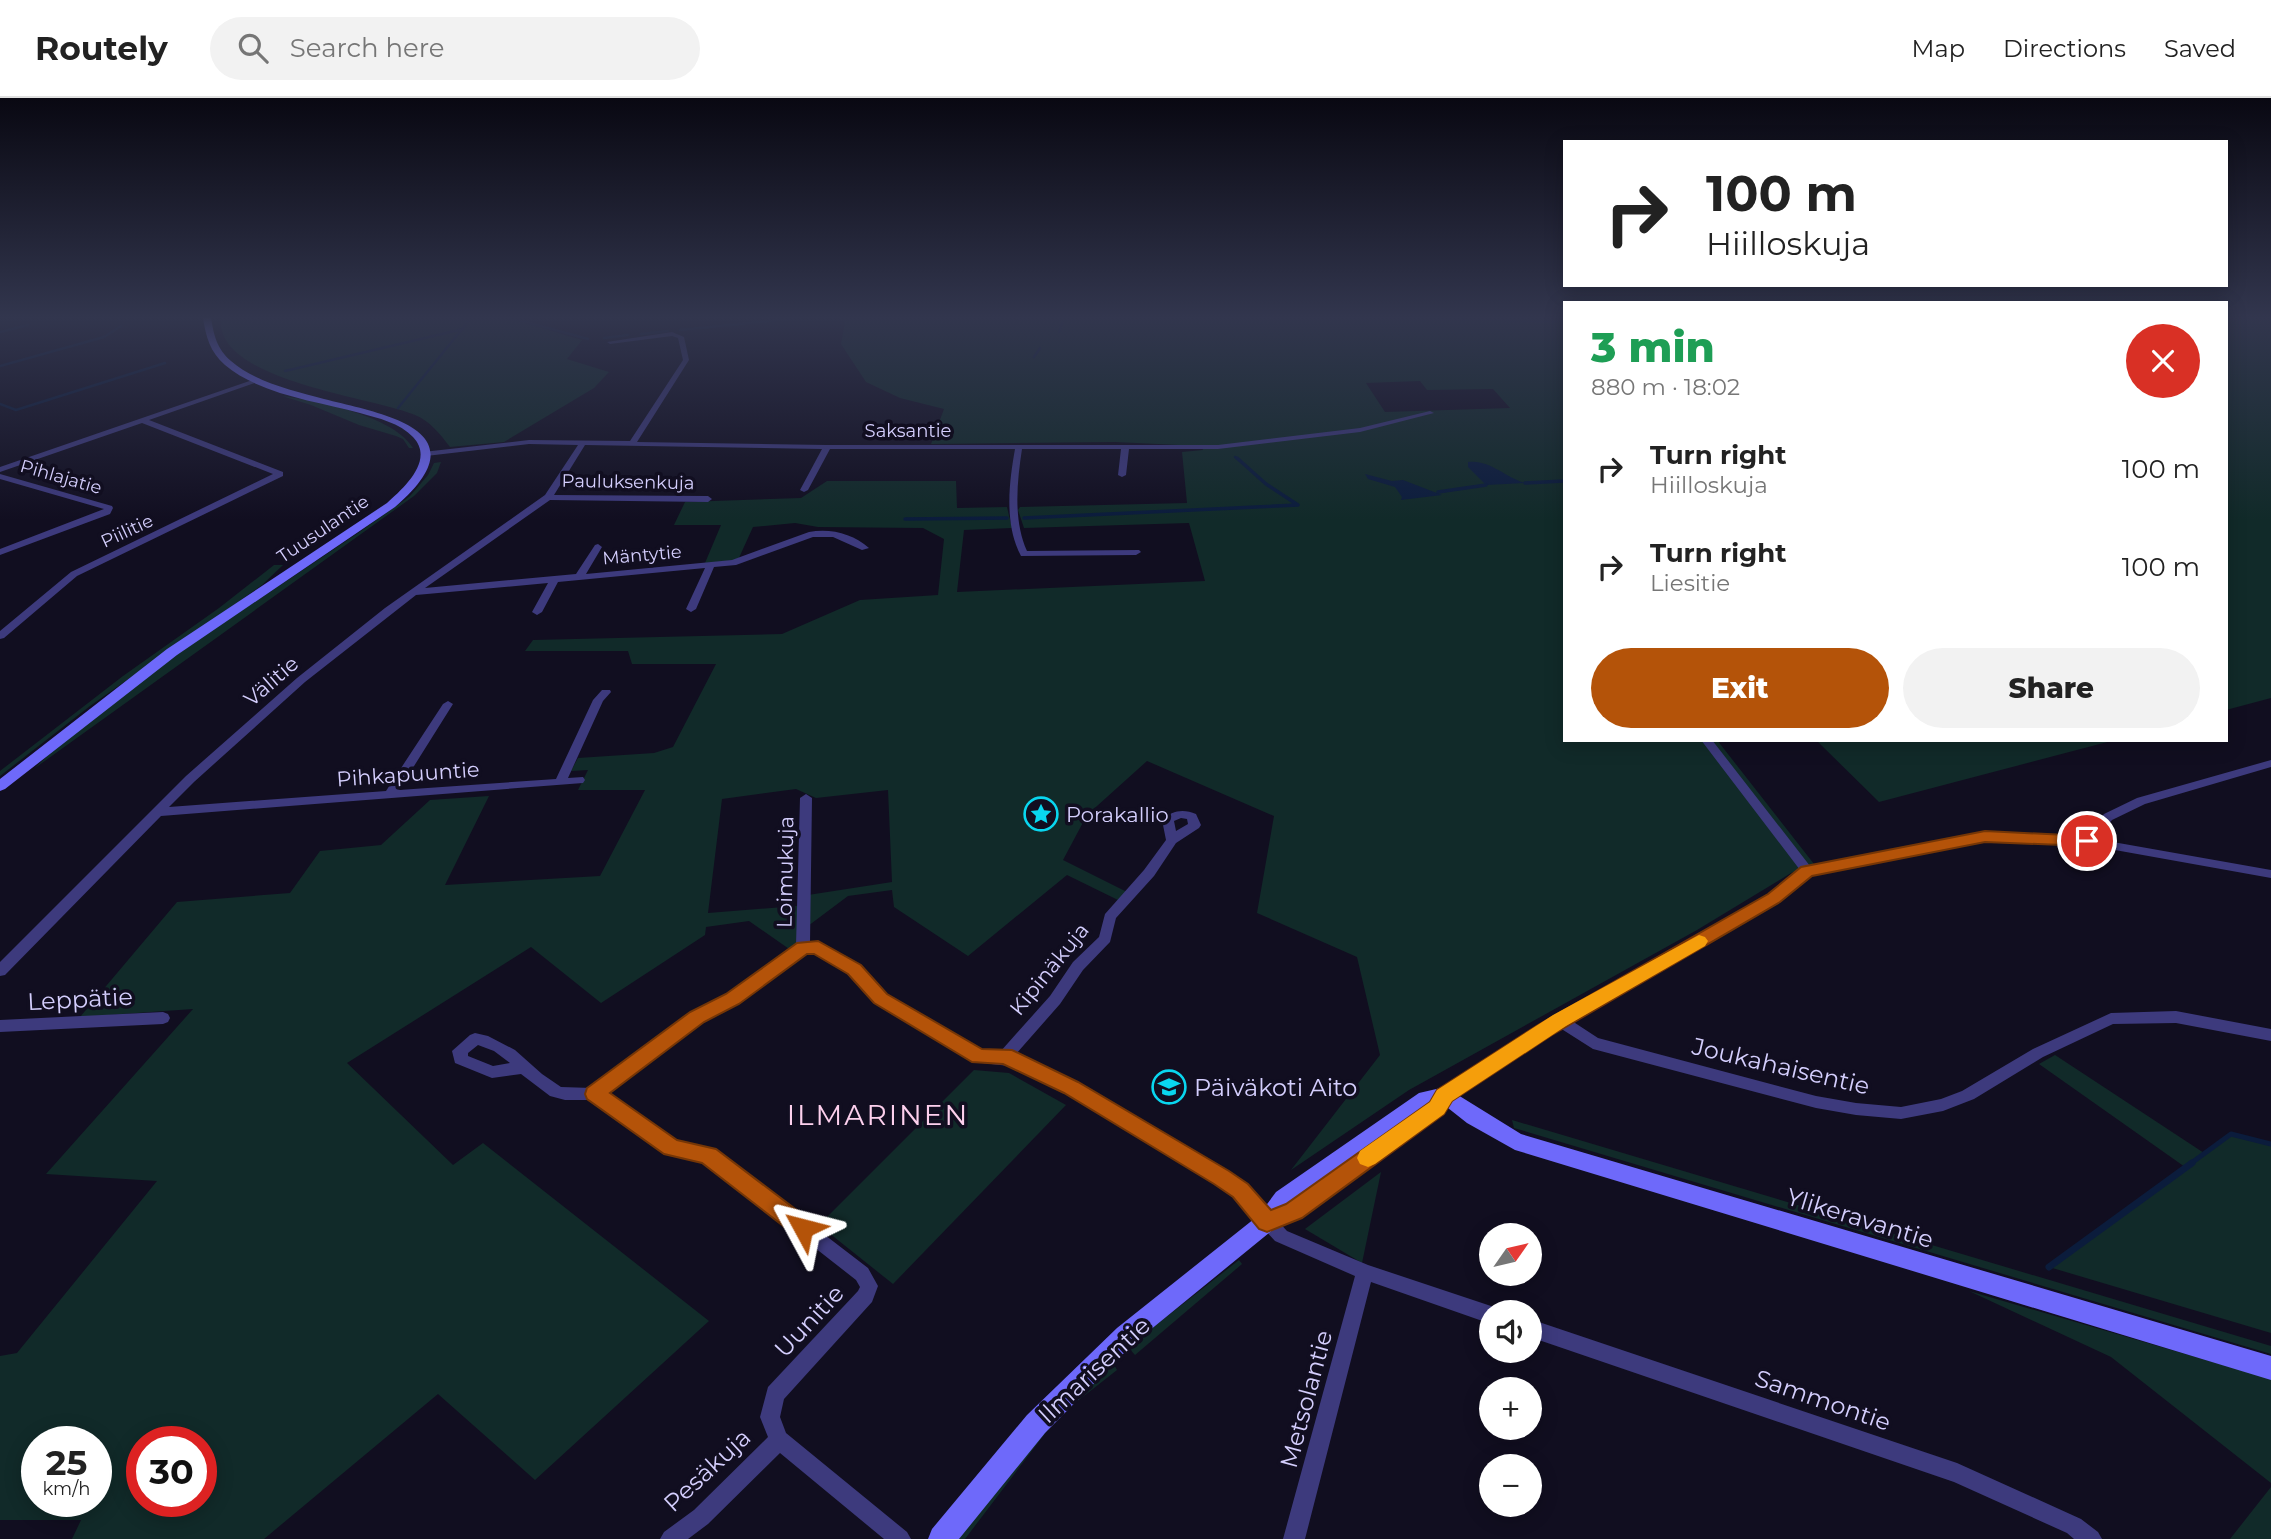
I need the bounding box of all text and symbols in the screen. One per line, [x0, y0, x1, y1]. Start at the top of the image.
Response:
search box [210, 17, 700, 80]
text: Routely [35, 28, 168, 68]
icon: search [234, 29, 272, 67]
text: Search here [290, 32, 445, 64]
text: Map [1912, 34, 1965, 63]
text: Directions [2003, 34, 2126, 63]
text: Saved [2164, 34, 2236, 63]
text: 100 m [1706, 164, 1857, 223]
icon: right [1591, 168, 1682, 259]
text: Hiilloskuja [1706, 224, 1870, 263]
text: 3 min [1591, 321, 1715, 373]
button: close [2126, 324, 2200, 398]
text: 880 m · 18:02 [1591, 373, 1740, 401]
street label: Saksantie [865, 420, 952, 442]
text: Turn right [1650, 439, 1786, 471]
icon: right [1591, 450, 1629, 488]
text: 100 m [2122, 453, 2200, 485]
street label: Pihlajatie [18, 455, 105, 499]
street label: Pauluksenkuja [561, 470, 695, 494]
text: Hiilloskuja [1650, 471, 1768, 499]
street label: Tuusulantie [273, 490, 373, 568]
street label: Piilitie [97, 509, 157, 553]
text: Turn right [1650, 537, 1786, 569]
street label: Mäntytie [601, 541, 683, 569]
icon: right [1591, 548, 1629, 586]
text: 100 m [2122, 551, 2200, 583]
text: Liesitie [1650, 569, 1730, 597]
button: Exit [1591, 648, 1889, 728]
button: Share [1903, 648, 2200, 728]
street label: Välitie [239, 651, 303, 711]
street label: Pihkapuuntie [336, 757, 480, 791]
place icon: Porakallio [1022, 795, 1060, 833]
place label: Porakallio [1066, 802, 1169, 827]
pin [2057, 811, 2117, 871]
street label: Loimukuja [772, 816, 798, 928]
icon: arrive [2068, 822, 2106, 860]
street label: Kipinäkuja [1004, 918, 1094, 1020]
street label: Leppätie [26, 982, 134, 1016]
street label: Joukahaisentie [1688, 1031, 1873, 1101]
school or university icon: Päiväkoti Aito [1150, 1068, 1188, 1106]
place label: Päiväkoti Aito [1194, 1073, 1357, 1102]
district label: ILMARINEN [787, 1098, 969, 1132]
street label: Ylikeravantie [1783, 1182, 1937, 1254]
position arrow [766, 1191, 840, 1265]
north arrow [1479, 1223, 1542, 1286]
map controls [1479, 1223, 1542, 1517]
street label: Uunitie [768, 1279, 850, 1363]
button: sound [1479, 1300, 1542, 1363]
street label: Ilmarisentie [1032, 1311, 1156, 1429]
street label: Metsolantie [1274, 1327, 1338, 1471]
street label: Sammontie [1751, 1363, 1895, 1437]
button: + [1479, 1377, 1542, 1440]
street label: Pesäkuja [658, 1422, 756, 1518]
speed limit sign: 30 [126, 1426, 217, 1517]
text: 25 [46, 1441, 87, 1484]
button: − [1479, 1454, 1542, 1517]
text: km/h [42, 1478, 91, 1500]

